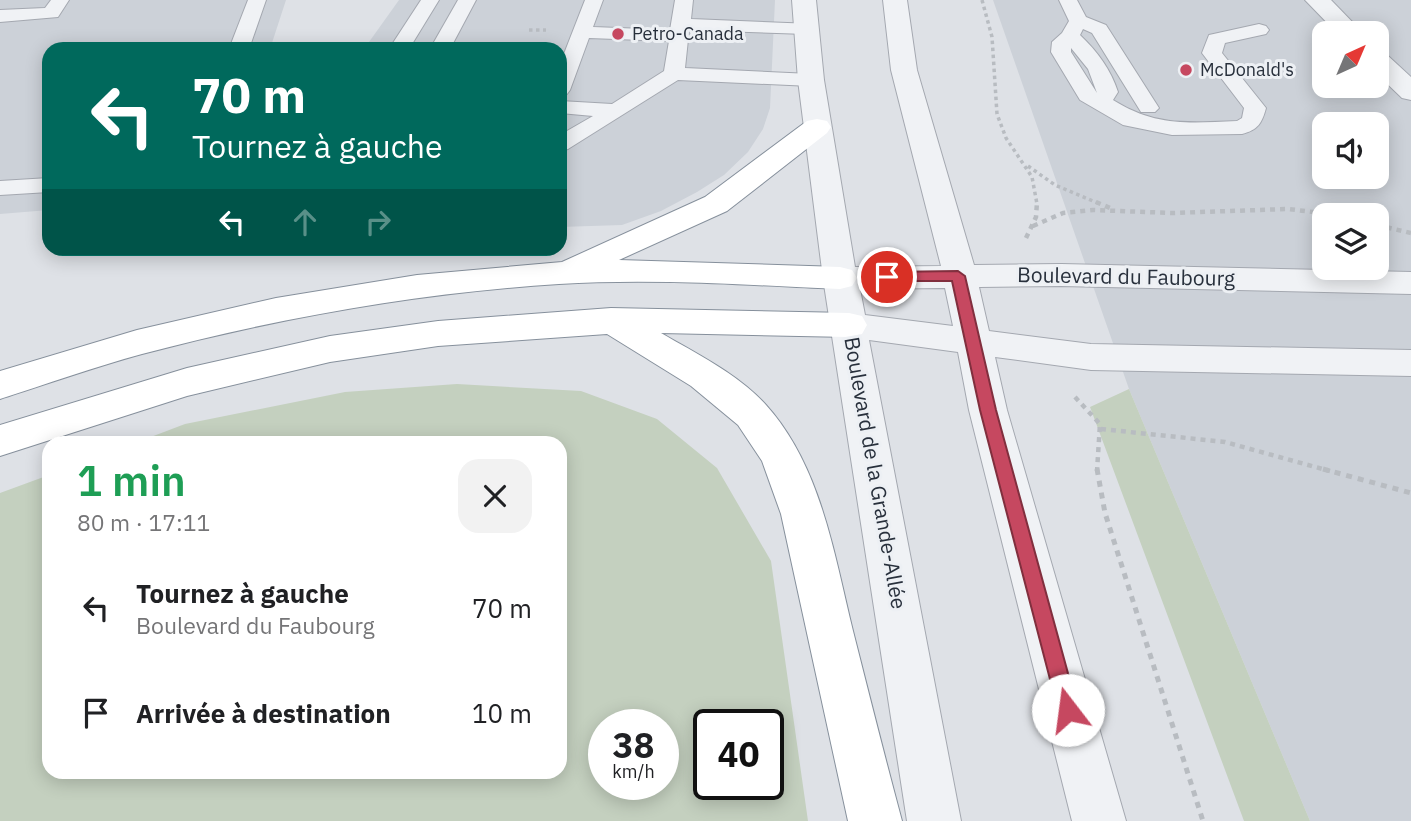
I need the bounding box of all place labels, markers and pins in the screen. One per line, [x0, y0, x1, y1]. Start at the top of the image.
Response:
place label: Petro-Canada [632, 22, 744, 45]
marker: Petro-Canada [610, 26, 626, 42]
place label: McDonald's [1200, 58, 1294, 81]
marker: McDonald's [1178, 62, 1194, 78]
pin [857, 247, 917, 307]

